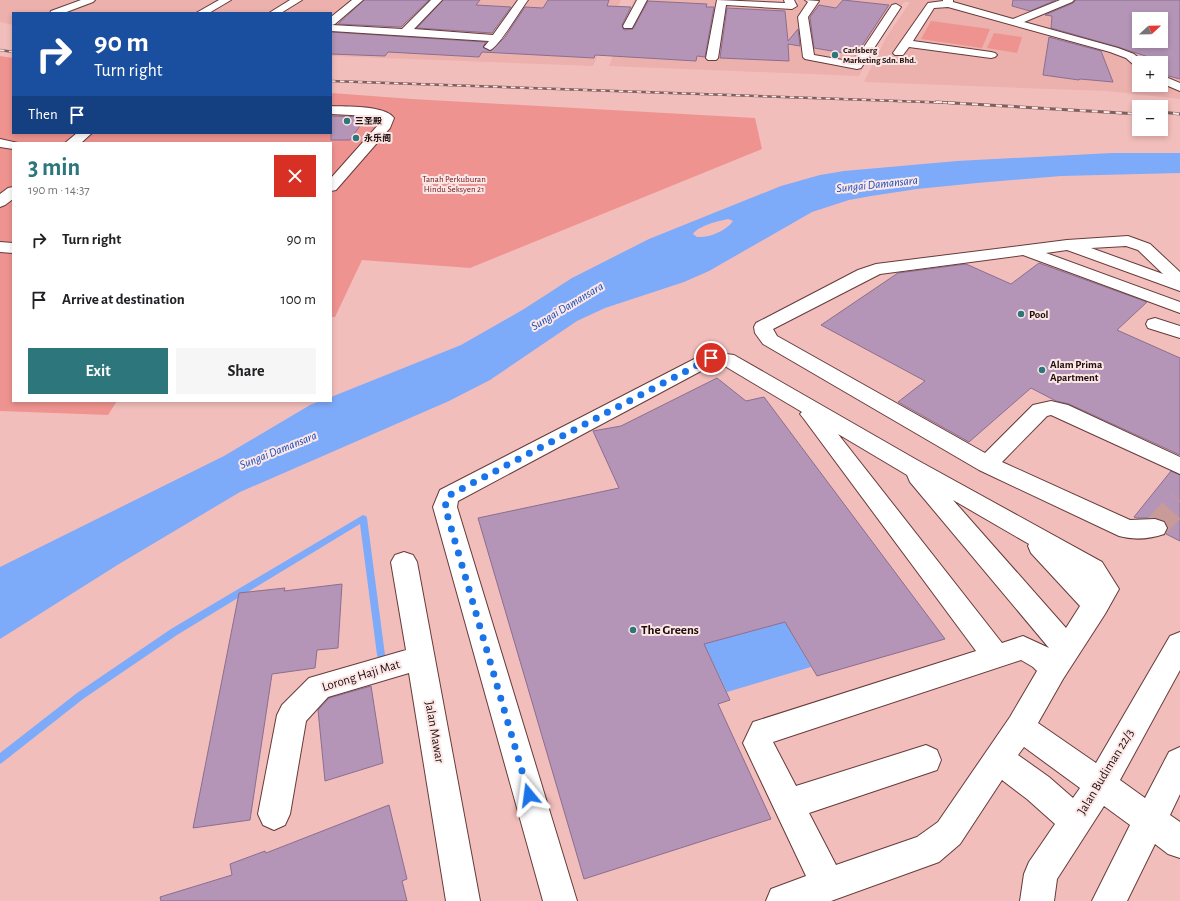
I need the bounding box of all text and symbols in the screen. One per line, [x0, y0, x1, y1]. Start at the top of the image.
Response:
north arrow [1132, 12, 1168, 48]
map controls [1132, 12, 1168, 136]
icon: right [28, 28, 80, 80]
text: 90 m [94, 29, 149, 57]
place label: Carlsberg Marketing Sdn. Bhd. [843, 46, 916, 65]
marker: Carlsberg Marketing Sdn. Bhd. [830, 50, 840, 60]
button: + [1132, 56, 1168, 92]
text: Turn right [94, 62, 163, 80]
button: − [1132, 100, 1168, 136]
icon: arrive [66, 104, 88, 126]
text: Then [28, 107, 58, 122]
marker: 三圣殿 [342, 116, 352, 126]
place label: 三圣殿 [355, 116, 382, 126]
marker: 永乐阁 [351, 133, 361, 143]
place label: 永乐阁 [364, 133, 391, 143]
button: close [274, 155, 316, 197]
text: 3 min [28, 156, 80, 180]
water label: Sungai Damansara [836, 174, 918, 194]
park label: Tanah Perkuburan Hindu Seksyen 21 [422, 175, 486, 194]
text: 190 m · 14:37 [28, 184, 90, 197]
icon: right [28, 229, 50, 251]
text: Turn right [62, 232, 121, 247]
text: 90 m [287, 232, 316, 247]
water label: Sungai Damansara [529, 280, 605, 332]
icon: arrive [28, 289, 50, 311]
text: Arrive at destination [62, 292, 185, 307]
text: 100 m [281, 292, 316, 307]
marker: Pool [1016, 309, 1026, 319]
place label: Pool [1029, 309, 1049, 320]
pin [694, 341, 728, 375]
icon: arrive [700, 347, 722, 369]
button: Exit [28, 348, 168, 394]
button: Share [176, 348, 316, 394]
place label: Alam Prima Apartment [1050, 359, 1103, 383]
marker: Alam Prima Apartment [1037, 365, 1047, 375]
water label: Sungai Damansara [238, 429, 318, 471]
place label: The Greens [641, 624, 699, 637]
marker: The Greens [628, 625, 638, 635]
street label: Lorong Haji Mat [320, 658, 402, 694]
street label: Jalan Mawar [422, 700, 446, 765]
street label: Jalan Budiman 22/3 [1075, 727, 1137, 817]
position arrow [508, 774, 550, 816]

